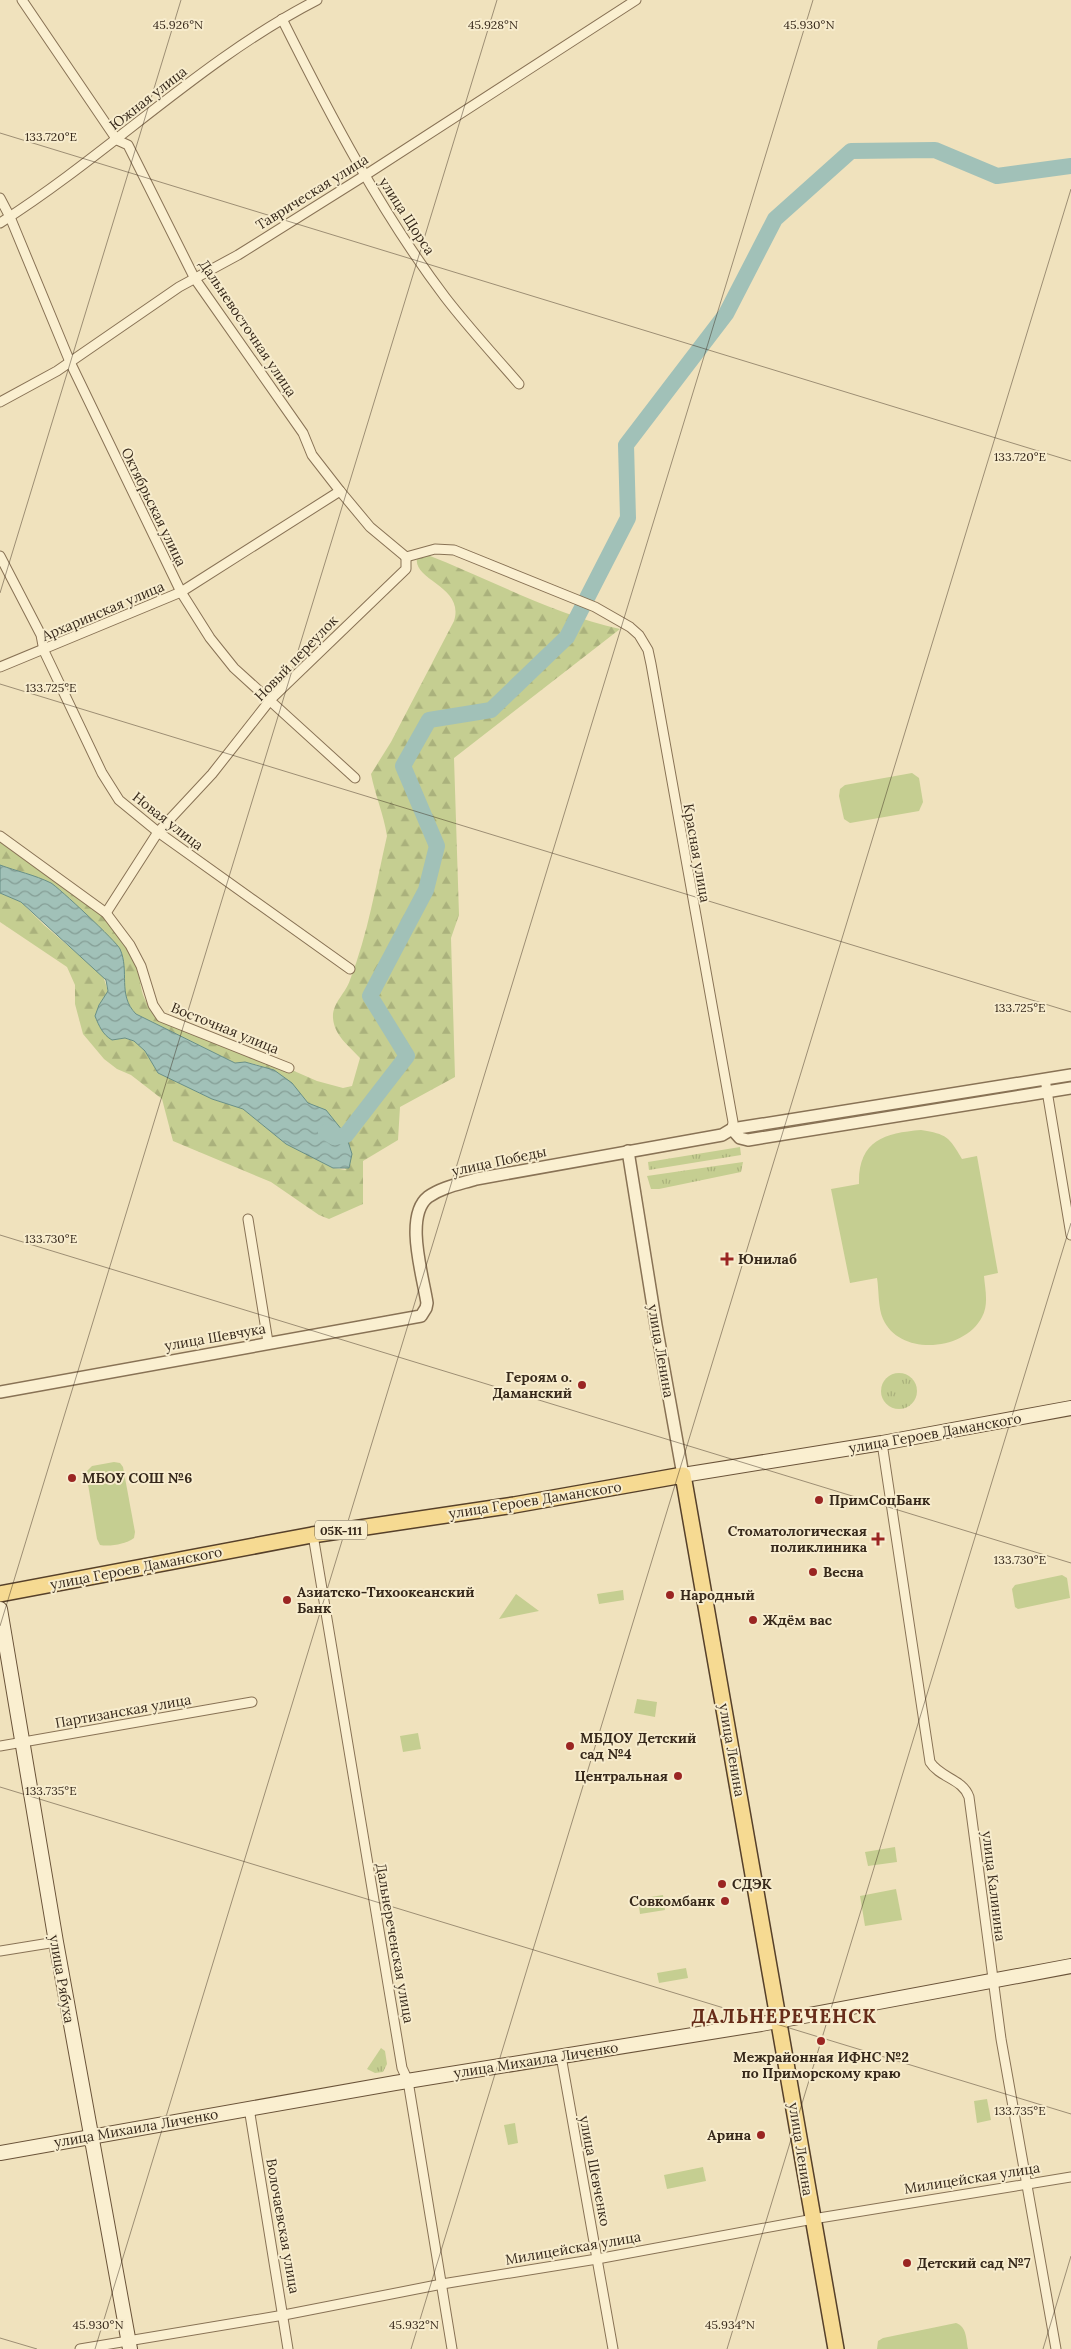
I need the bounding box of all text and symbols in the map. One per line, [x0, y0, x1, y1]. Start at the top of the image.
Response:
text: 45.926°N [153, 17, 203, 32]
text: 45.928°N [468, 17, 518, 32]
text: 45.930°N [783, 17, 835, 32]
street label: Южная улица [106, 62, 190, 134]
text: 133.720°E [25, 129, 77, 144]
street label: Таврическая улица [252, 150, 372, 234]
street label: улица Щорса [375, 174, 439, 258]
street label: Дальневосточная улица [195, 256, 301, 400]
street label: Октябрьская улица [117, 445, 191, 569]
text: 133.720°E [994, 449, 1046, 464]
street label: Архаринская улица [38, 577, 167, 645]
street label: Новый переулок [250, 611, 342, 705]
text: 133.725°E [25, 680, 77, 695]
street label: Новая улица [129, 788, 207, 854]
street label: Красная улица [679, 802, 715, 904]
street label: Восточная улица [168, 998, 282, 1058]
text: 133.725°E [994, 1000, 1046, 1015]
street label: улица Победы [450, 1142, 548, 1180]
text: 133.730°E [25, 1231, 77, 1246]
place label: Юнилаб [738, 1250, 797, 1268]
marker: Юнилаб [720, 1252, 734, 1266]
street label: улица Ленина [644, 1303, 678, 1399]
street label: улица Шевчука [163, 1319, 267, 1355]
place label: Героям о. Даманский [492, 1368, 572, 1402]
marker: Героям о. Даманский [576, 1379, 588, 1391]
street label: улица Героев Даманского [847, 1409, 1023, 1457]
place label: МБОУ СОШ №6 [82, 1469, 192, 1487]
marker: МБОУ СОШ №6 [66, 1472, 78, 1484]
street label: улица Героев Даманского [447, 1477, 623, 1523]
place label: ПримСоцБанк [829, 1491, 931, 1509]
marker: ПримСоцБанк [813, 1494, 825, 1506]
road number: 05К-111 [315, 1520, 367, 1540]
place label: Стоматологическая поликлиника [728, 1522, 868, 1556]
marker: Стоматологическая поликлиника [871, 1532, 885, 1546]
street label: улица Героев Даманского [48, 1542, 224, 1594]
text: 133.730°E [994, 1552, 1046, 1567]
place label: Весна [823, 1563, 864, 1581]
marker: Весна [807, 1566, 819, 1578]
place label: Азиатско-Тихоокеанский Банк [297, 1583, 474, 1617]
place label: Народный [680, 1586, 755, 1604]
marker: Народный [664, 1589, 676, 1601]
marker: Азиатско-Тихоокеанский Банк [281, 1594, 293, 1606]
place label: Ждём вас [763, 1611, 833, 1629]
marker: Ждём вас [747, 1614, 759, 1626]
street label: Партизанская улица [54, 1690, 192, 1732]
street label: улица Ленина [715, 1702, 749, 1798]
place label: МБДОУ Детский сад №4 [580, 1729, 696, 1763]
marker: МБДОУ Детский сад №4 [564, 1740, 576, 1752]
place label: Центральная [574, 1767, 668, 1785]
marker: Центральная [672, 1770, 684, 1782]
text: 133.735°E [25, 1783, 77, 1798]
street label: улица Калинина [978, 1830, 1010, 1942]
street label: Дальнереченская улица [372, 1861, 418, 2025]
place label: СДЭК [732, 1875, 772, 1893]
marker: СДЭК [716, 1878, 728, 1890]
place label: Совкомбанк [629, 1892, 716, 1910]
marker: Совкомбанк [719, 1895, 731, 1907]
street label: улица Рябуха [45, 1933, 79, 2025]
district label: ДАЛЬНЕРЕЧЕНСК [691, 2004, 877, 2028]
marker: Межрайонная ИФНС №2 по Приморскому краю [815, 2035, 827, 2047]
street label: улица Михаила Личенко [452, 2038, 620, 2082]
place label: Межрайонная ИФНС №2 по Приморскому краю [733, 2048, 909, 2082]
street label: улица Ленина [785, 2101, 817, 2197]
text: 133.735°E [994, 2103, 1046, 2118]
street label: улица Михаила Личенко [53, 2105, 219, 2151]
street label: улица Шевченко [575, 2114, 615, 2228]
place label: Арина [707, 2126, 752, 2144]
marker: Арина [755, 2129, 767, 2141]
street label: Волочаевская улица [262, 2157, 304, 2295]
street label: Милицейская улица [903, 2158, 1041, 2198]
street label: Милицейская улица [504, 2227, 642, 2269]
place label: Детский сад №7 [917, 2254, 1031, 2272]
marker: Детский сад №7 [901, 2257, 913, 2269]
text: 45.930°N [72, 2317, 124, 2332]
text: 45.932°N [389, 2317, 439, 2332]
text: 45.934°N [705, 2317, 755, 2332]

